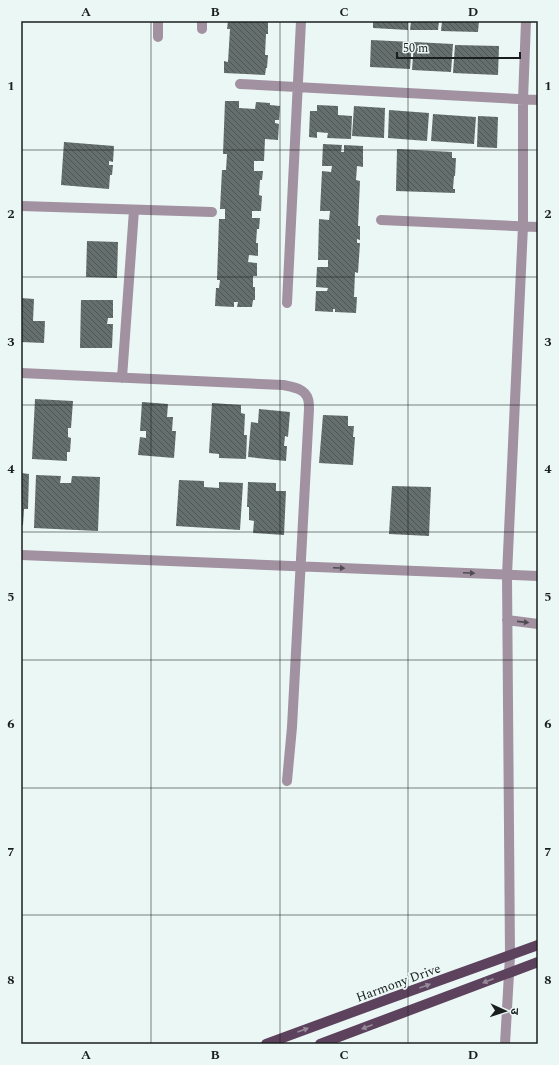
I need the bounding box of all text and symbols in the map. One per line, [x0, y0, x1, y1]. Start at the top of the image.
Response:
text: A [81, 2, 91, 22]
text: B [210, 2, 220, 22]
text: C [339, 2, 349, 22]
text: D [468, 2, 478, 22]
scale bar [397, 34, 520, 60]
text: 50 m [403, 39, 428, 58]
text: 1 [7, 76, 15, 96]
text: 1 [544, 76, 552, 96]
text: 2 [7, 204, 15, 224]
text: 2 [544, 204, 552, 224]
text: 3 [7, 332, 15, 352]
text: 3 [544, 332, 552, 352]
text: 4 [7, 459, 15, 479]
text: 4 [544, 459, 552, 479]
one-way arrow [333, 565, 346, 571]
one-way arrow [463, 570, 475, 577]
text: 5 [7, 587, 15, 607]
text: 5 [544, 587, 552, 607]
one-way arrow [517, 619, 529, 625]
text: 6 [7, 714, 15, 734]
text: 6 [544, 714, 552, 734]
text: 7 [7, 842, 15, 862]
text: 7 [544, 842, 552, 862]
street label: Harmony Drive [353, 958, 444, 1008]
text: 8 [7, 970, 15, 990]
text: 8 [544, 970, 552, 990]
one-way arrow [482, 978, 494, 984]
one-way arrow [419, 982, 431, 988]
north arrow [485, 991, 525, 1031]
text: उ [506, 1008, 523, 1016]
one-way arrow [360, 1024, 372, 1030]
one-way arrow [297, 1027, 309, 1033]
text: A [81, 1045, 91, 1065]
text: B [210, 1045, 220, 1065]
text: C [339, 1045, 349, 1065]
text: D [468, 1045, 478, 1065]

